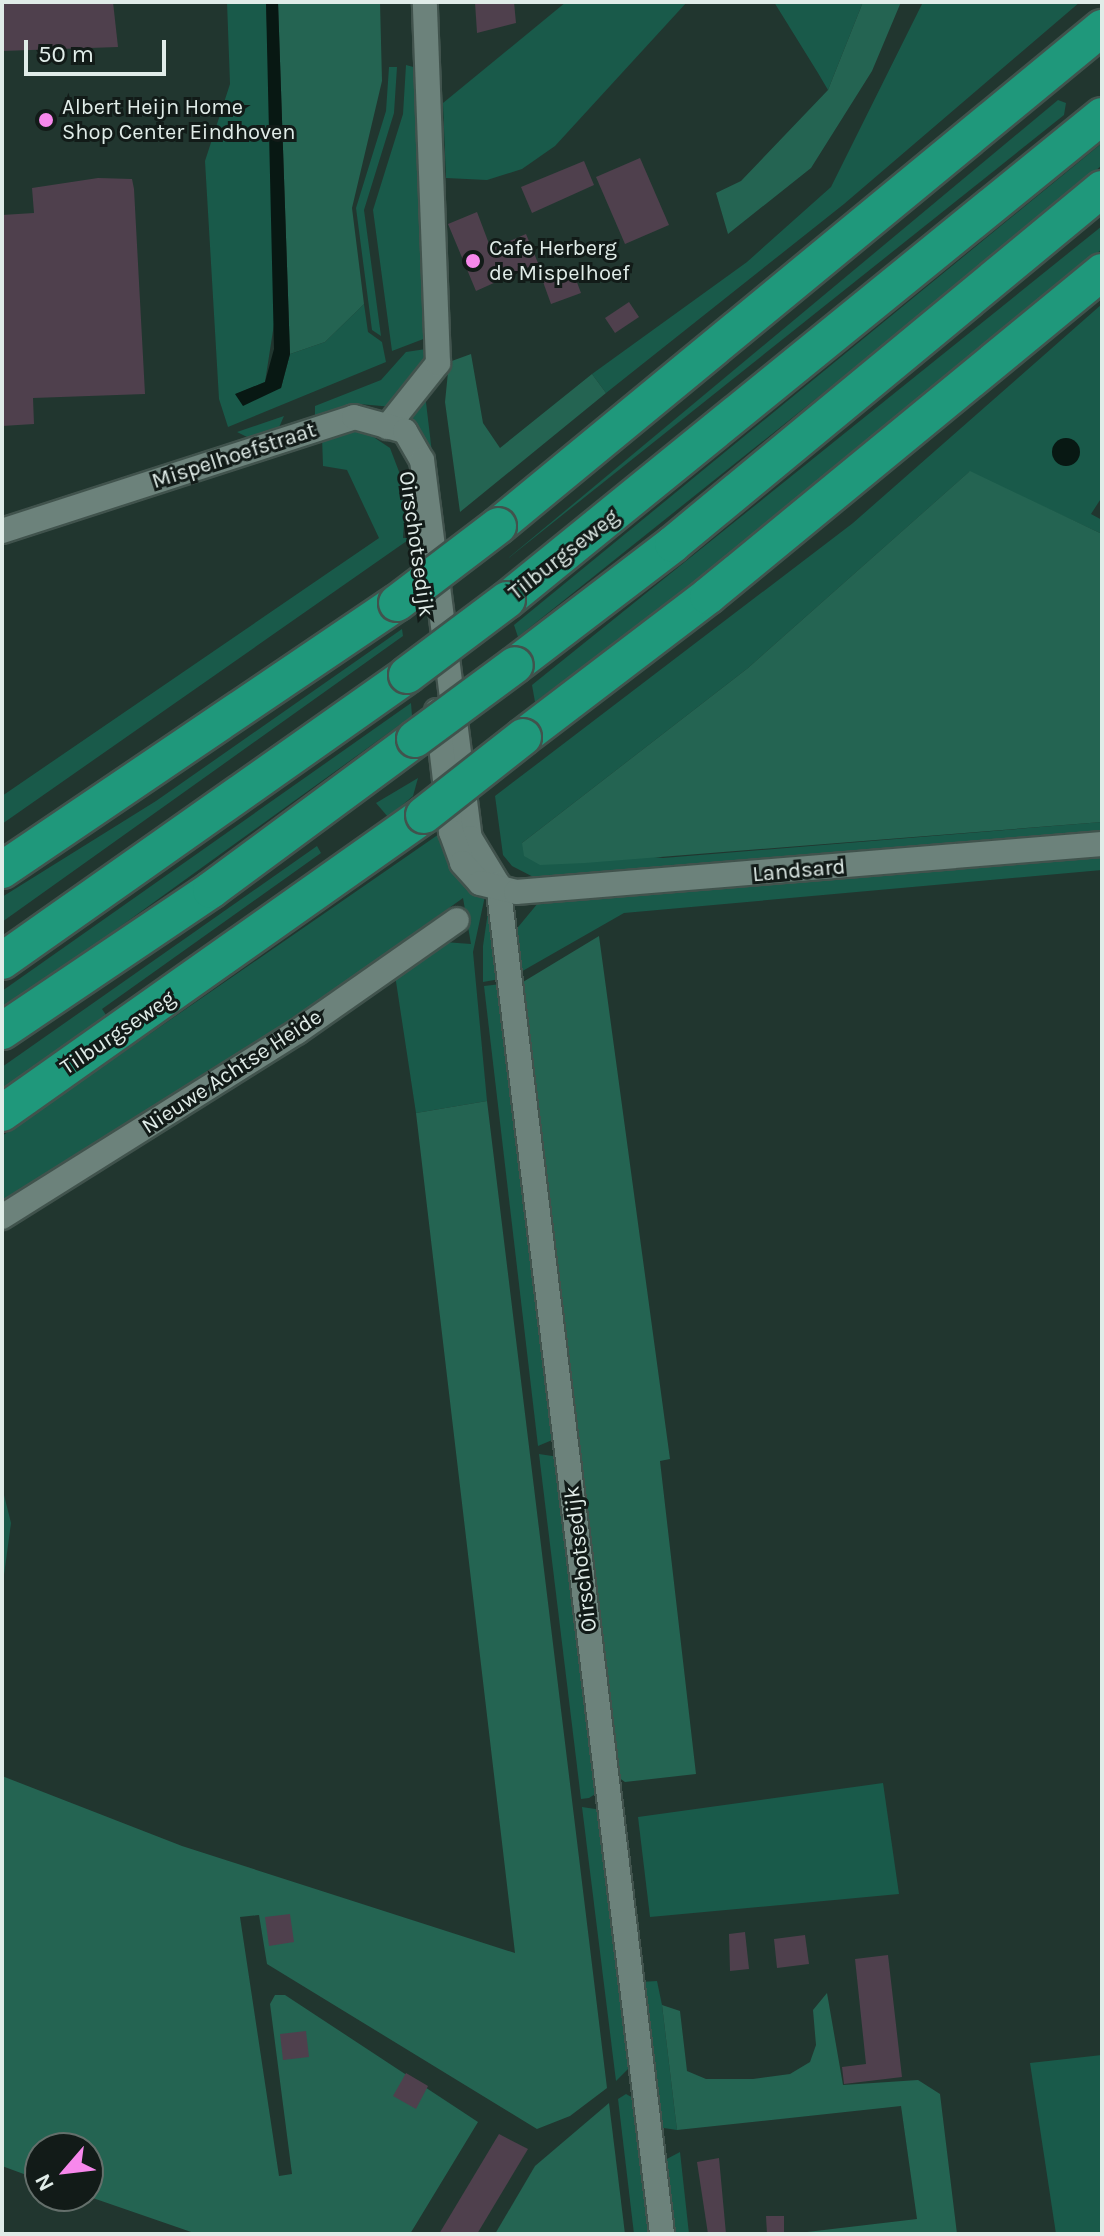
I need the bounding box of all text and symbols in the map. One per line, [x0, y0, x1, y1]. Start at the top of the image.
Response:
scale bar [28, 24, 170, 74]
text: 50 m [38, 40, 94, 68]
place label: Albert Heijn Home Shop Center Eindhoven [62, 94, 296, 146]
marker: Albert Heijn Home Shop Center Eindhoven [37, 111, 55, 129]
place label: Cafe Herberg de Mispelhoef [489, 235, 630, 286]
marker: Cafe Herberg de Mispelhoef [464, 252, 482, 270]
street label: Mispelhoefstraat [149, 417, 319, 495]
street label: Oirschotsedijk [393, 469, 439, 619]
street label: Tilburgseweg [504, 504, 624, 606]
street label: Landsard [751, 854, 847, 888]
street label: Tilburgseweg [56, 985, 180, 1081]
street label: Nieuwe Achtse Heide [137, 1004, 327, 1140]
street label: Oirschotsedijk [559, 1484, 603, 1634]
north arrow [24, 2132, 104, 2212]
text: N [29, 2169, 60, 2195]

